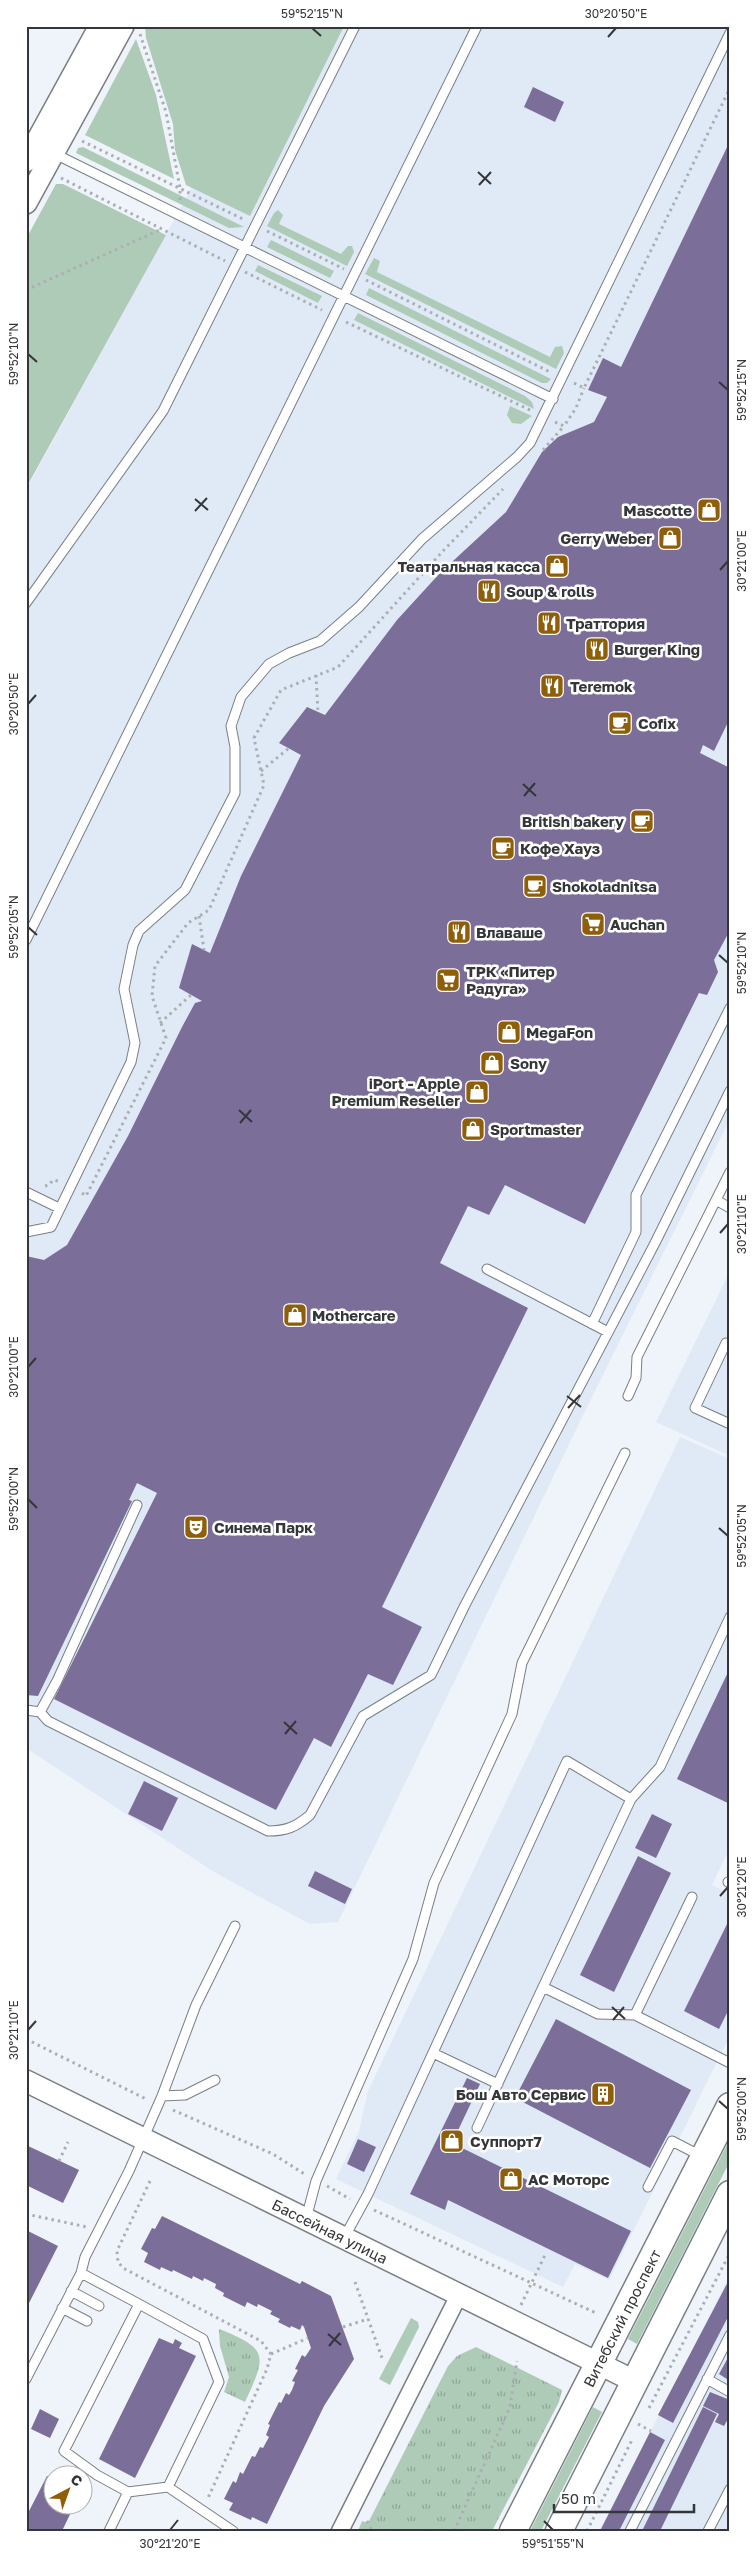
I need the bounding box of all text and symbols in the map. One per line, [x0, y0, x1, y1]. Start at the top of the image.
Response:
text: 59°52'15"N [281, 6, 343, 21]
text: 30°20'50"E [585, 6, 647, 21]
text: 59°52'10"N [6, 323, 21, 385]
text: 59°52'15"N [734, 359, 749, 421]
shop icon: Mascotte [696, 497, 722, 523]
place label: Mascotte [623, 501, 692, 519]
shop icon: Gerry Weber [657, 525, 683, 551]
place label: Gerry Weber [560, 529, 652, 547]
text: 30°21'00"E [734, 530, 749, 592]
shop icon: Театральная касса [544, 553, 570, 579]
place label: Театральная касса [398, 557, 540, 575]
restaurant icon: Soup & rolls [476, 578, 502, 604]
place label: Soup & rolls [506, 582, 594, 600]
restaurant icon: Траттория [536, 610, 562, 636]
place label: Траттория [566, 614, 645, 632]
restaurant icon: Burger King [584, 636, 610, 662]
place label: Burger King [614, 640, 700, 658]
text: 30°20'50"E [6, 673, 21, 735]
restaurant icon: Teremok [539, 673, 565, 699]
place label: Teremok [570, 677, 633, 695]
cafe icon: Cofix [607, 710, 633, 736]
place label: Cofix [638, 714, 676, 732]
cafe icon: British bakery [629, 808, 655, 834]
place label: British bakery [522, 812, 624, 830]
cafe icon: Кофе Хауз [490, 835, 516, 861]
place label: Кофе Хауз [520, 839, 600, 857]
cafe icon: Shokoladnitsa [522, 873, 548, 899]
place label: Shokoladnitsa [552, 877, 657, 895]
text: 59°52'05"N [6, 895, 21, 959]
supermarket icon: Auchan [580, 911, 606, 937]
place label: Auchan [610, 915, 665, 933]
restaurant icon: Влаваше [446, 919, 472, 945]
place label: Влаваше [476, 923, 543, 941]
text: 59°52'10"N [734, 932, 749, 994]
place label: ТРК «Питер Радуга» [466, 962, 555, 997]
supermarket icon: ТРК «Питер Радуга» [435, 967, 461, 993]
shop icon: MegaFon [496, 1019, 522, 1045]
place label: MegaFon [526, 1023, 593, 1041]
shop icon: Sony [479, 1050, 505, 1076]
place label: Sony [510, 1054, 547, 1072]
place label: iPort - Apple Premium Reseller [331, 1074, 460, 1109]
shop icon: iPort - Apple Premium Reseller [464, 1079, 490, 1105]
shop icon: Sportmaster [460, 1116, 486, 1142]
place label: Sportmaster [490, 1120, 581, 1138]
text: 30°21'10"E [734, 1194, 749, 1254]
shop icon: Mothercare [282, 1302, 308, 1328]
place label: Mothercare [312, 1306, 396, 1324]
text: 30°21'00"E [6, 1336, 21, 1398]
text: 59°52'00"N [6, 1467, 21, 1531]
text: 59°52'05"N [734, 1504, 749, 1568]
theatre icon: Синема Парк [183, 1514, 209, 1540]
place label: Синема Парк [214, 1518, 313, 1536]
text: 30°21'20"E [734, 1857, 749, 1917]
text: 30°21'10"E [6, 2000, 21, 2060]
text: 59°52'00"N [734, 2077, 749, 2141]
building icon: Бош Авто Сервис [590, 2081, 616, 2107]
place label: Бош Авто Сервис [456, 2085, 586, 2103]
shop icon: Суппорт7 [439, 2128, 465, 2154]
place label: Суппорт7 [470, 2132, 542, 2150]
shop icon: АС Моторс [498, 2166, 524, 2192]
place label: АС Моторс [528, 2170, 610, 2188]
street label: Бассейная улица [269, 2195, 391, 2267]
street label: Витебский проспект [579, 2246, 665, 2390]
north arrow [42, 2464, 92, 2514]
text: С [68, 2470, 86, 2490]
scale bar [554, 2482, 694, 2514]
text: 50 m [561, 2489, 596, 2507]
text: 30°21'20"E [140, 2536, 200, 2551]
text: 59°51'55"N [522, 2536, 584, 2551]

